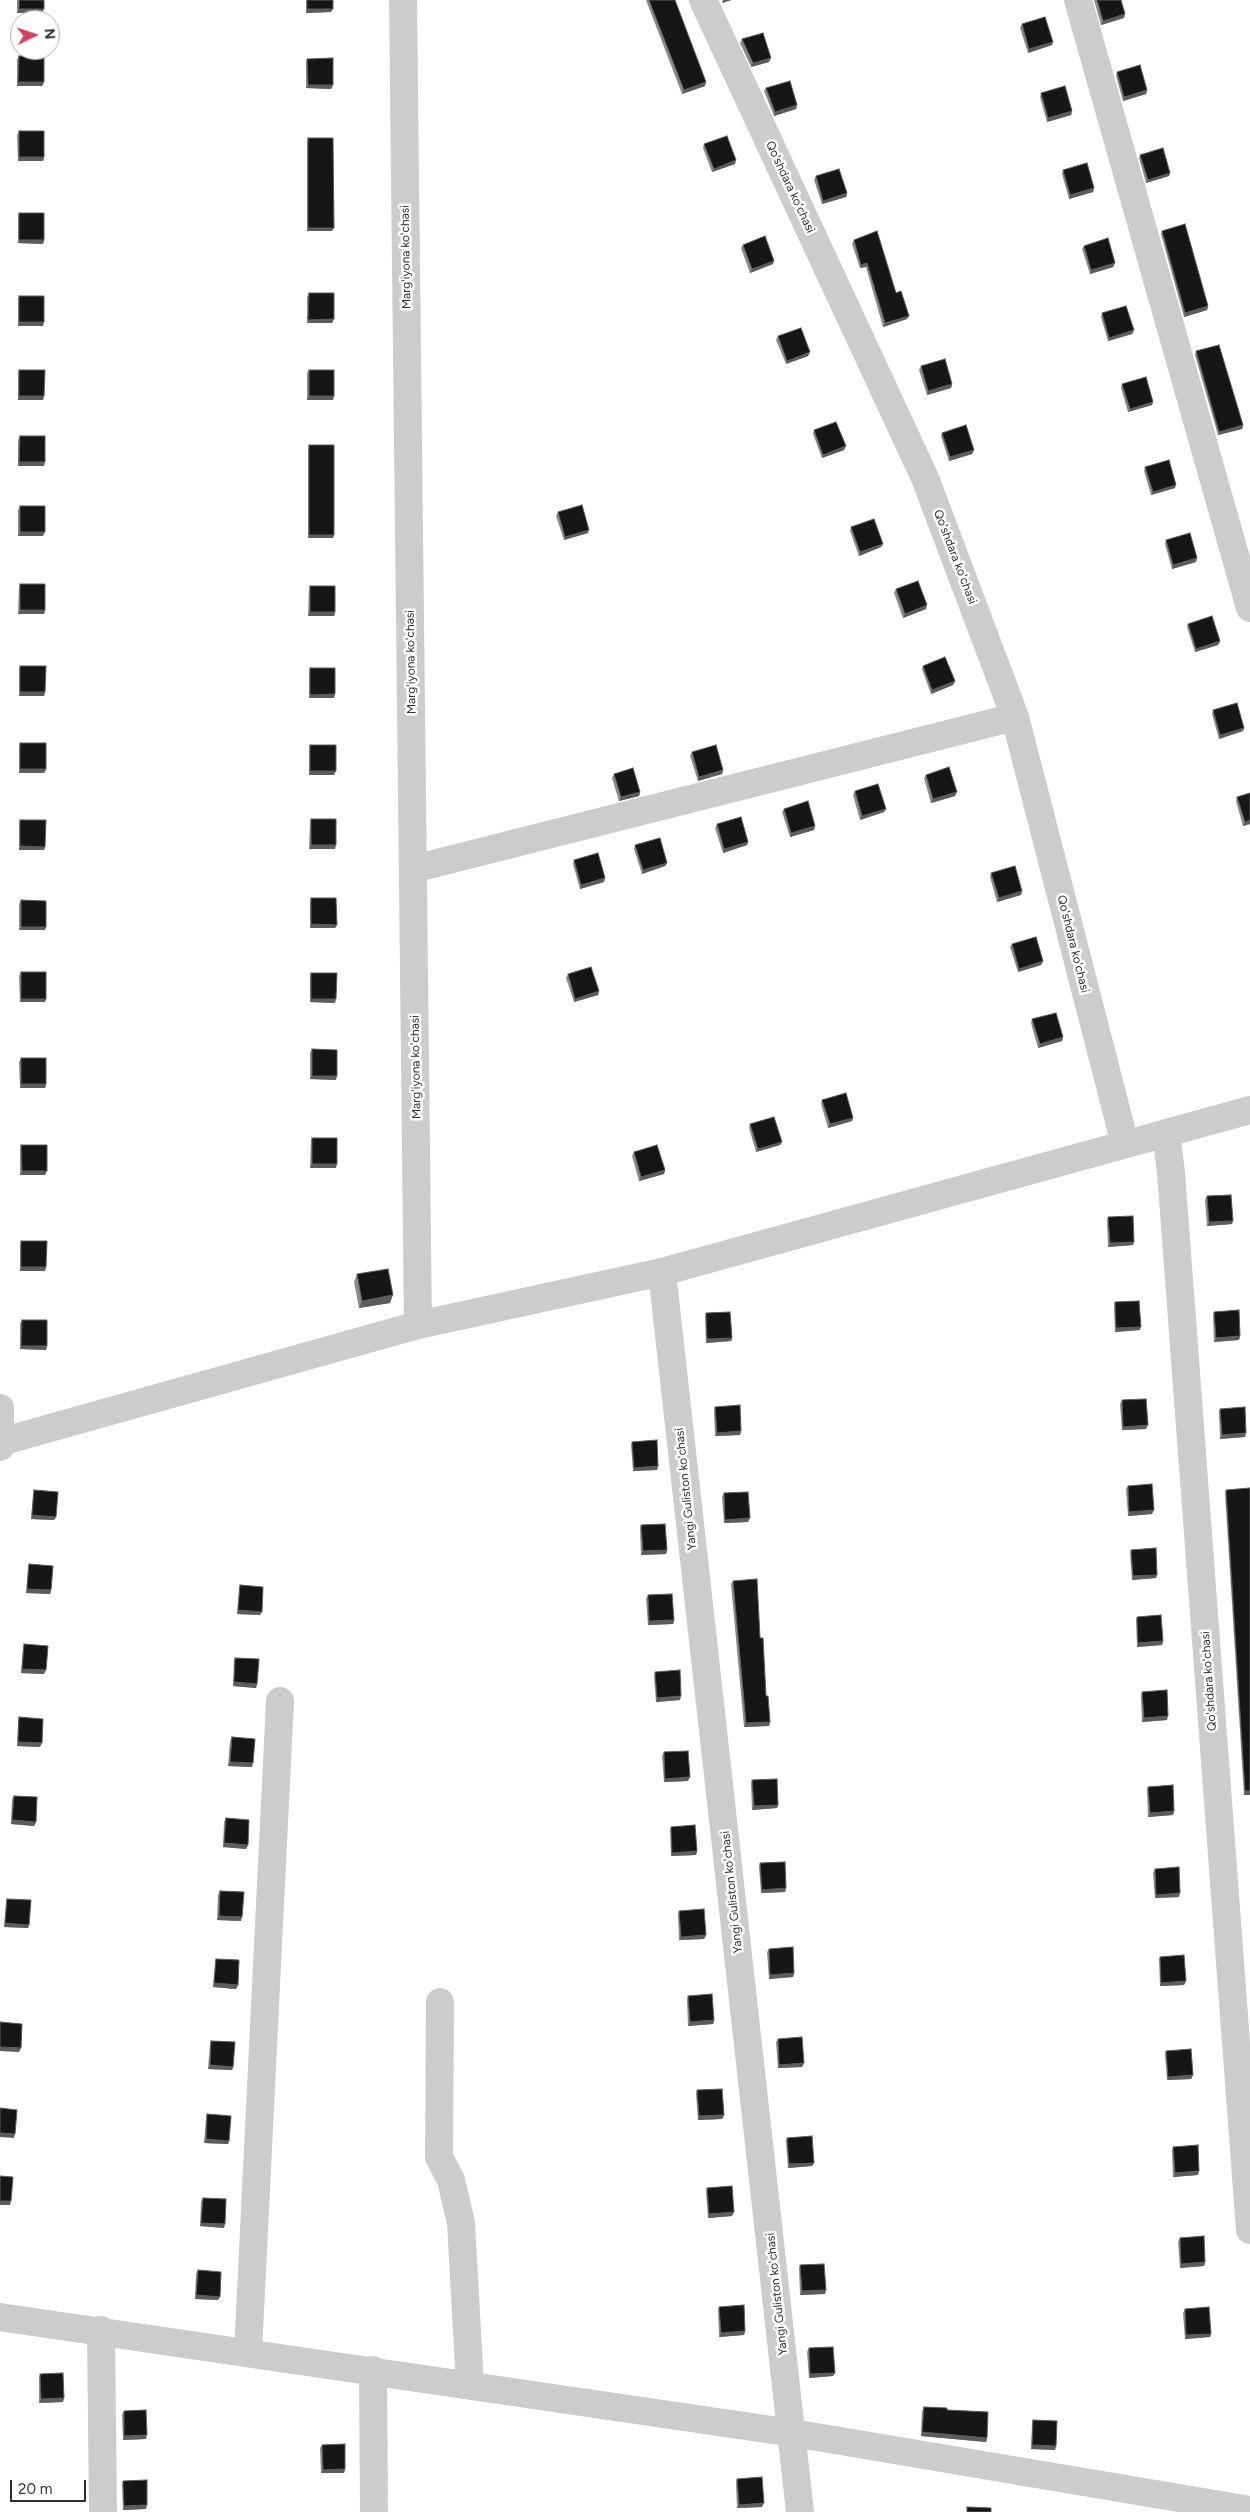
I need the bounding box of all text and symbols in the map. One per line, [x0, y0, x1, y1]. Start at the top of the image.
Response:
north arrow [10, 10, 60, 60]
text: N [41, 28, 58, 40]
street label: Qo'shdara ko'chasi [762, 139, 818, 235]
street label: Marg'iyona ko'chasi [398, 205, 414, 309]
street label: Qo'shdara ko'chasi [930, 508, 980, 606]
street label: Marg'iyona ko'chasi [403, 610, 419, 714]
street label: Qo'shdara ko'chasi [1054, 894, 1092, 994]
street label: Marg'iyona ko'chasi [408, 1015, 424, 1119]
street label: Yangi Guliston ko'chasi [672, 1427, 700, 1551]
street label: Qo'shdara ko'chasi [1198, 1631, 1220, 1731]
street label: Yangi Guliston ko'chasi [718, 1830, 746, 1954]
street label: Yangi Guliston ko'chasi [763, 2232, 791, 2356]
scale bar [12, 2470, 89, 2502]
text: 20 m [18, 2480, 52, 2498]

